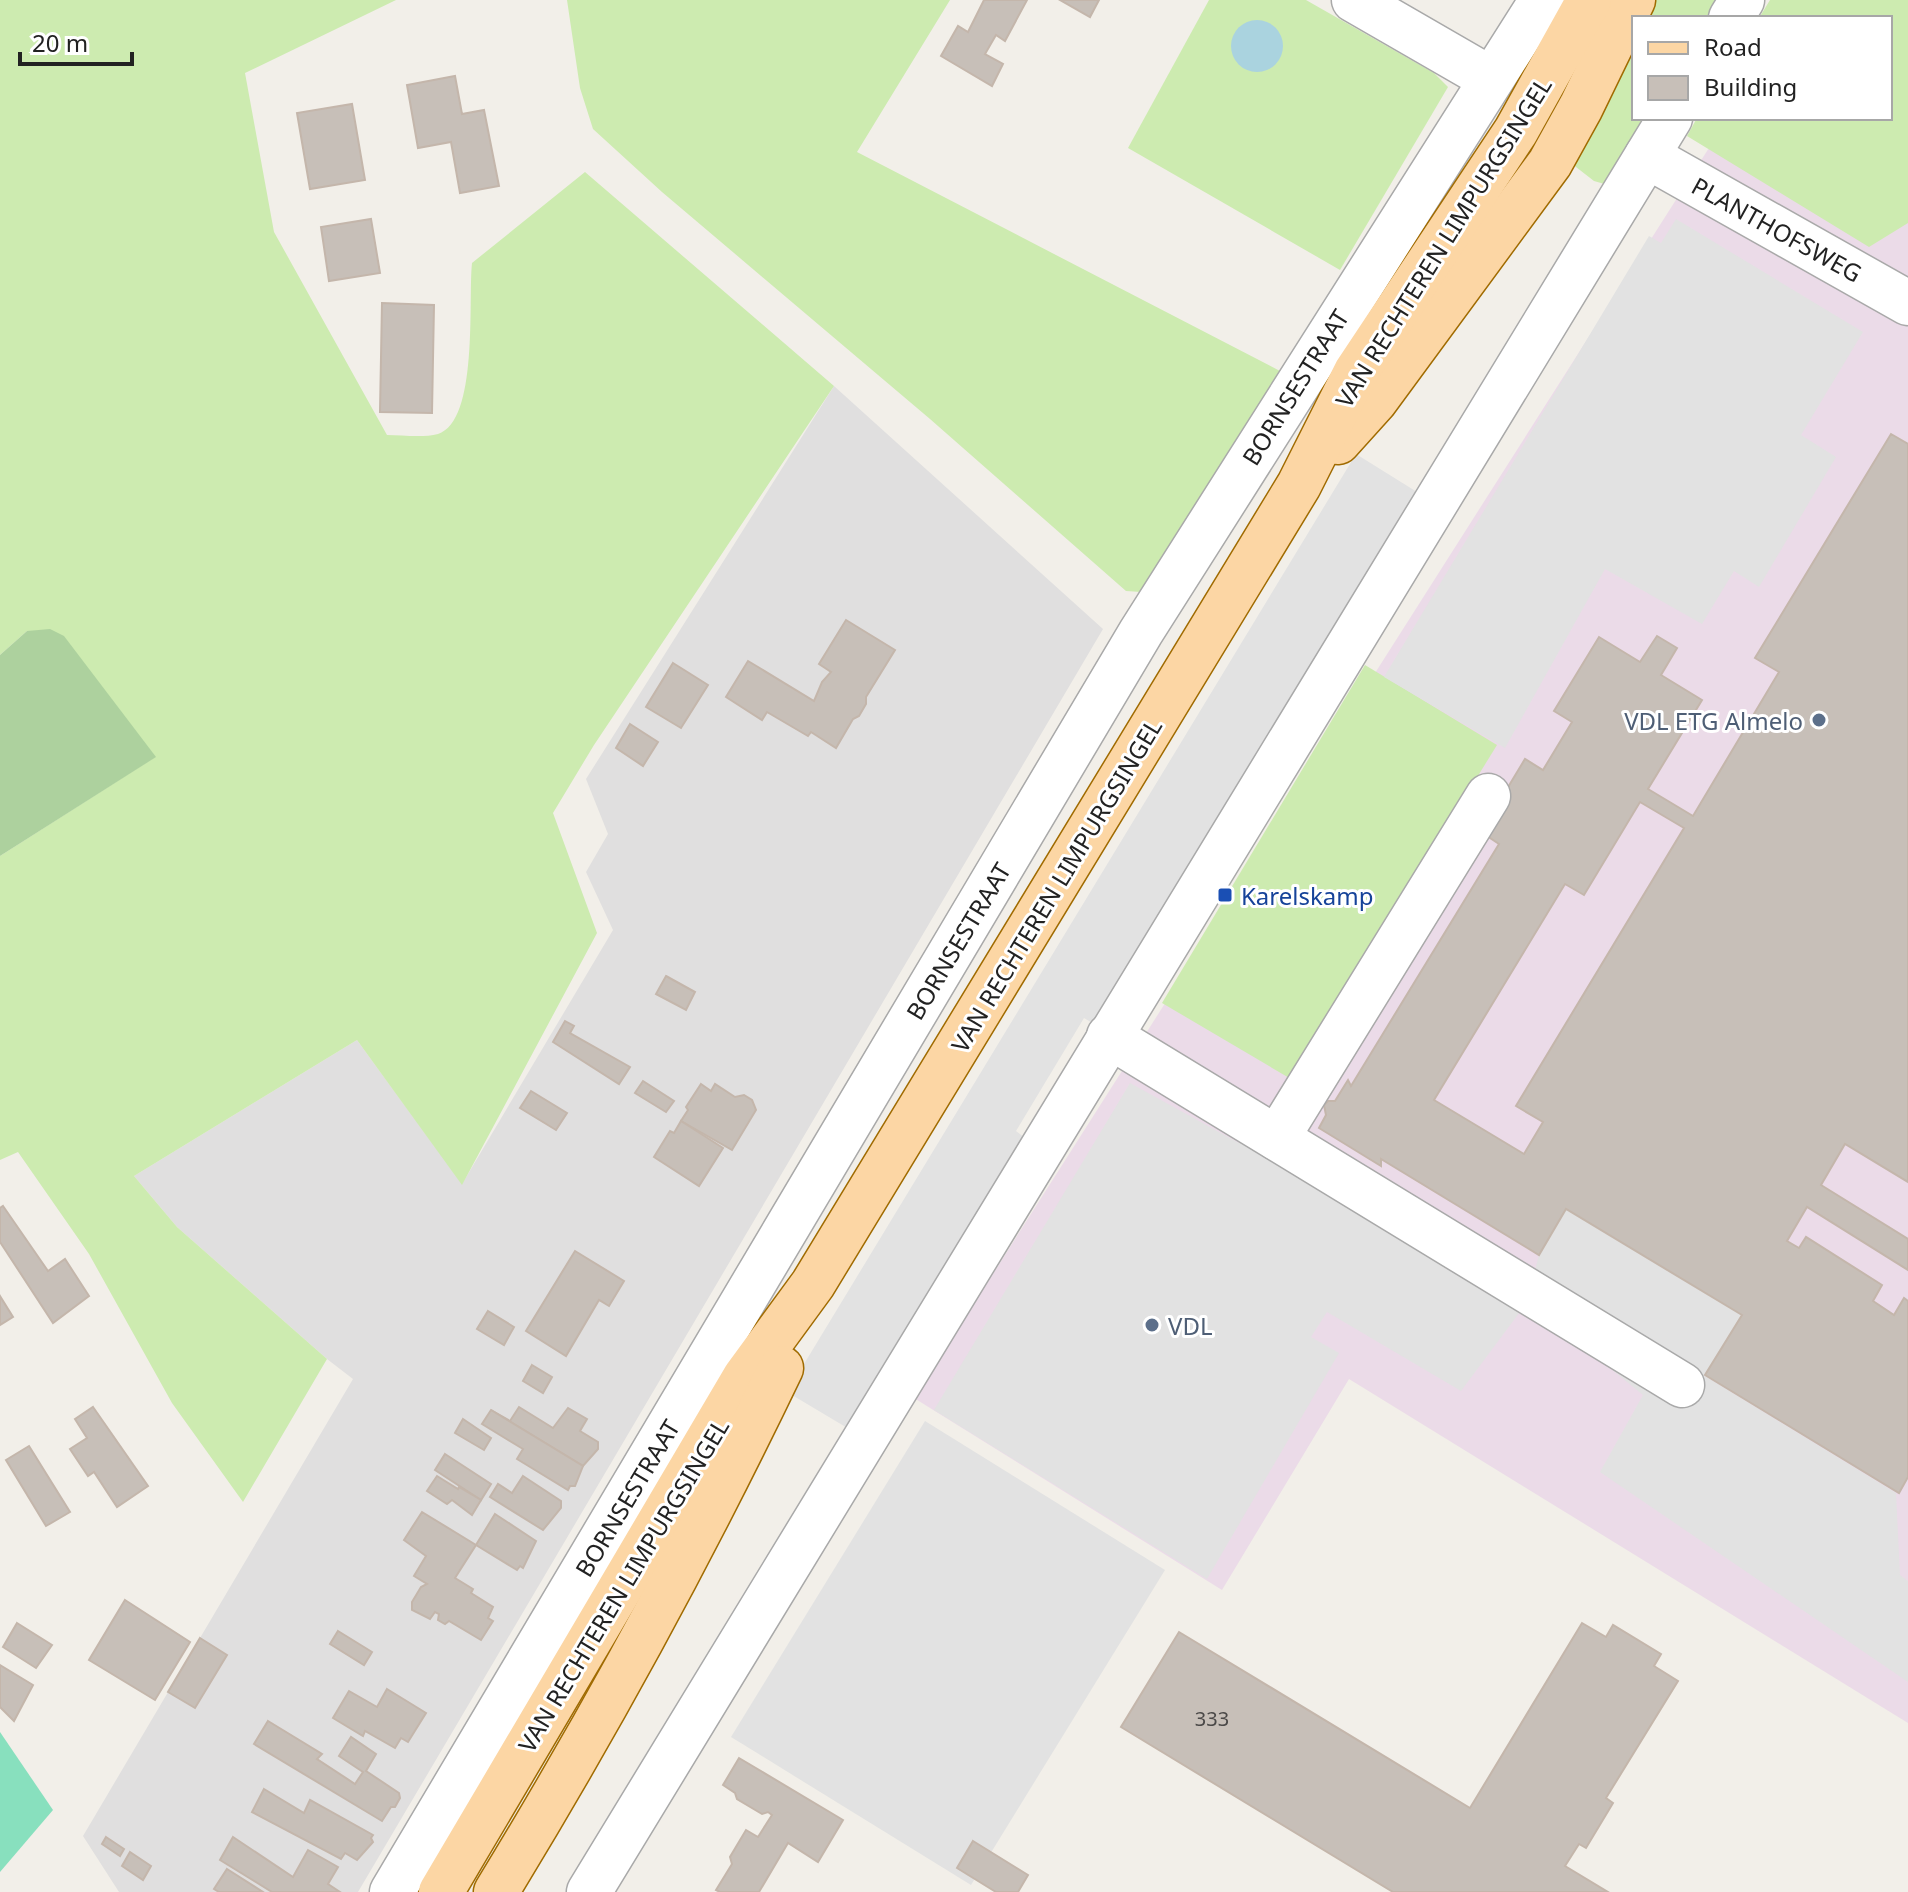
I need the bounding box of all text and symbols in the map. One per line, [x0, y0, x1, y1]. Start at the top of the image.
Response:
scale bar [20, 16, 132, 66]
legend [1632, 16, 1892, 120]
text: 20 m [32, 26, 88, 59]
text: Road [1704, 30, 1762, 63]
text: Building [1704, 70, 1797, 103]
street label: VAN RECHTEREN LIMPURGSINGEL [1327, 71, 1559, 413]
street label: PLANTHOFSWEG [1686, 169, 1868, 289]
street label: BORNSESTRAAT [1234, 302, 1356, 471]
place label: VDL ETG Almelo [1624, 704, 1803, 737]
marker: VDL ETG Almelo [1810, 711, 1828, 729]
street label: VAN RECHTEREN LIMPURGSINGEL [943, 712, 1169, 1058]
street label: BORNSESTRAAT [898, 856, 1018, 1026]
place label: Karelskamp [1241, 879, 1373, 912]
marker: Karelskamp [1216, 886, 1234, 904]
place label: VDL [1168, 1309, 1213, 1342]
marker: VDL [1143, 1316, 1161, 1334]
street label: VAN RECHTEREN LIMPURGSINGEL [510, 1412, 736, 1758]
street label: BORNSESTRAAT [567, 1413, 687, 1583]
house number: 333 [1195, 1705, 1229, 1732]

